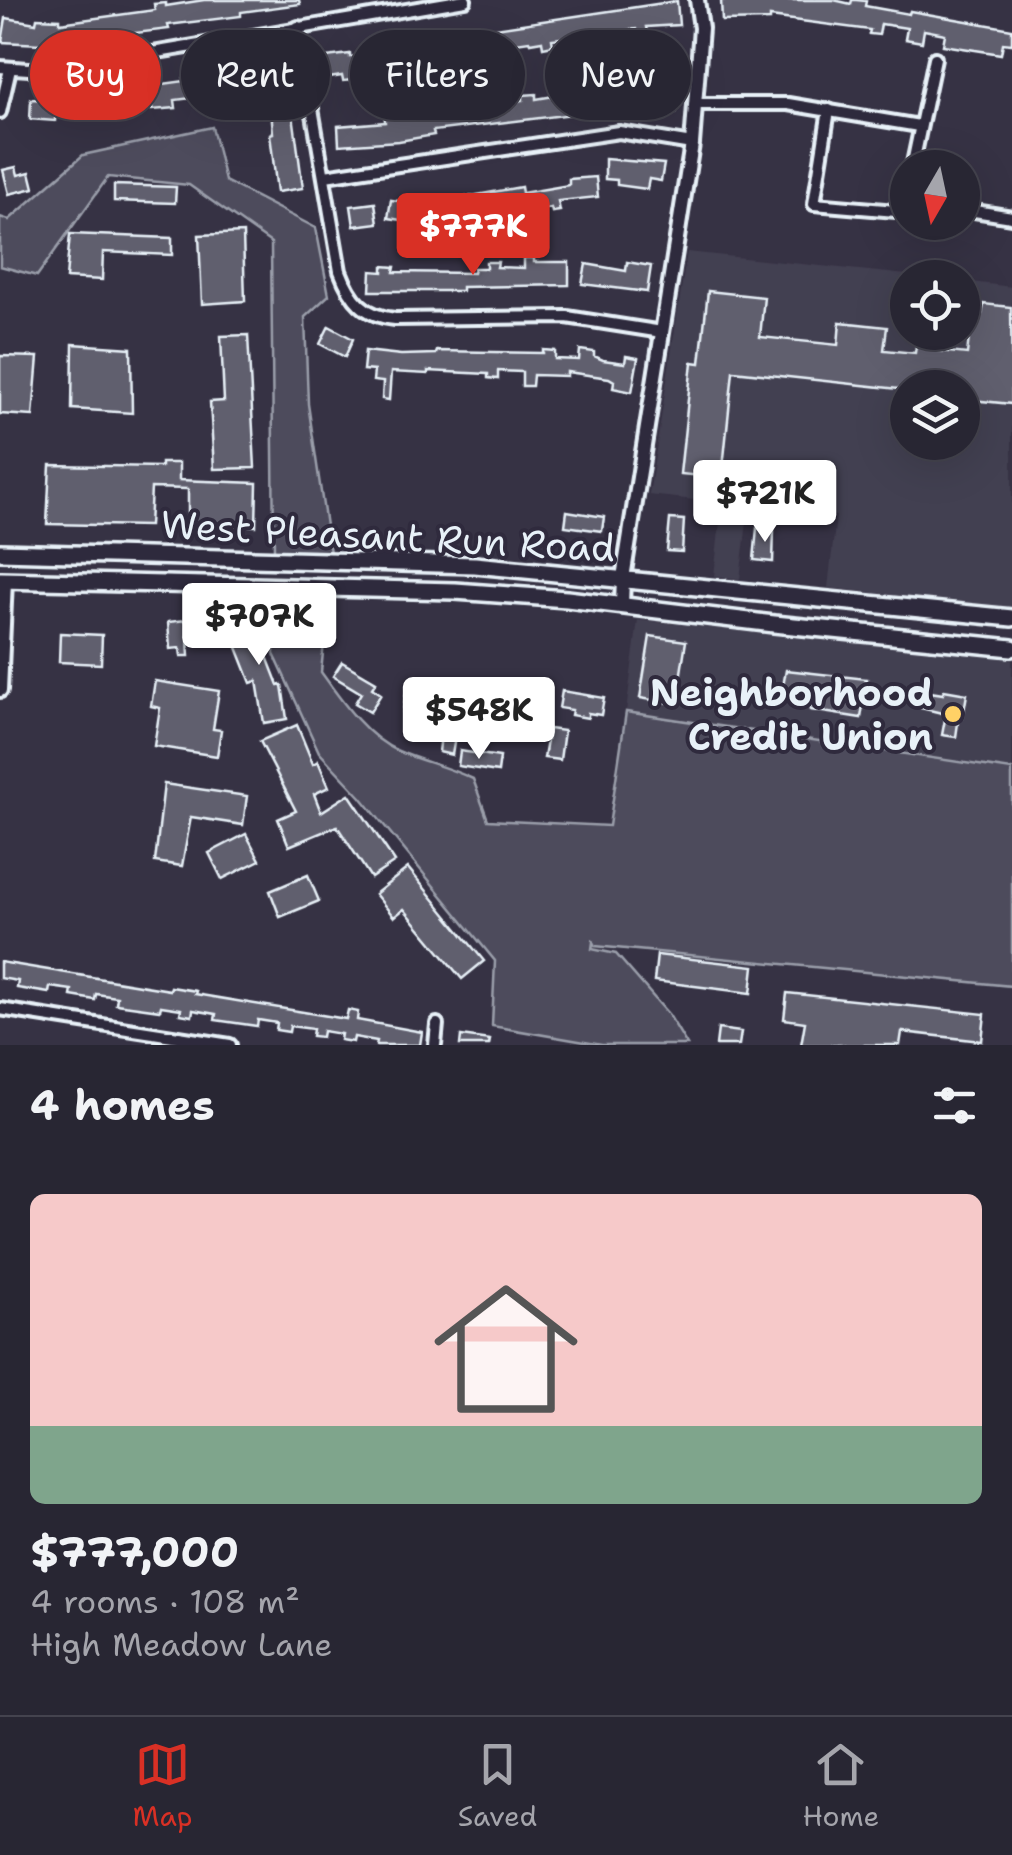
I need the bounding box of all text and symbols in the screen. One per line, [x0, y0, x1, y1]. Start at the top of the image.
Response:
chip: Buy [30, 30, 161, 120]
chip: Rent [181, 30, 330, 120]
chip: Filters [350, 30, 525, 120]
chip: New [545, 30, 691, 120]
north arrow [890, 150, 980, 240]
map controls [890, 150, 980, 460]
pin: $777K [403, 193, 543, 278]
text: $777K [419, 204, 527, 247]
button: locate [890, 260, 980, 350]
button: layers [890, 370, 980, 460]
pin: $721K [695, 460, 835, 545]
text: $721K [715, 471, 815, 514]
street label: West Pleasant Run Road [160, 499, 616, 573]
pin: $707K [189, 583, 329, 668]
text: $707K [204, 594, 314, 637]
place label: Neighborhood Credit Union [650, 667, 933, 762]
pin: $548K [409, 677, 549, 762]
text: $548K [425, 688, 533, 731]
marker: Neighborhood Credit Union [942, 703, 964, 725]
text: 4 homes [30, 1077, 215, 1133]
icon: filters [927, 1078, 982, 1133]
icon: home [416, 1259, 596, 1439]
text: $777,000 [30, 1524, 239, 1580]
text: 4 rooms · 108 m² [30, 1580, 300, 1623]
text: High Meadow Lane [30, 1623, 332, 1666]
tab: Map [133, 1737, 193, 1835]
tab: Saved [458, 1737, 537, 1835]
tab: Home [802, 1737, 879, 1835]

